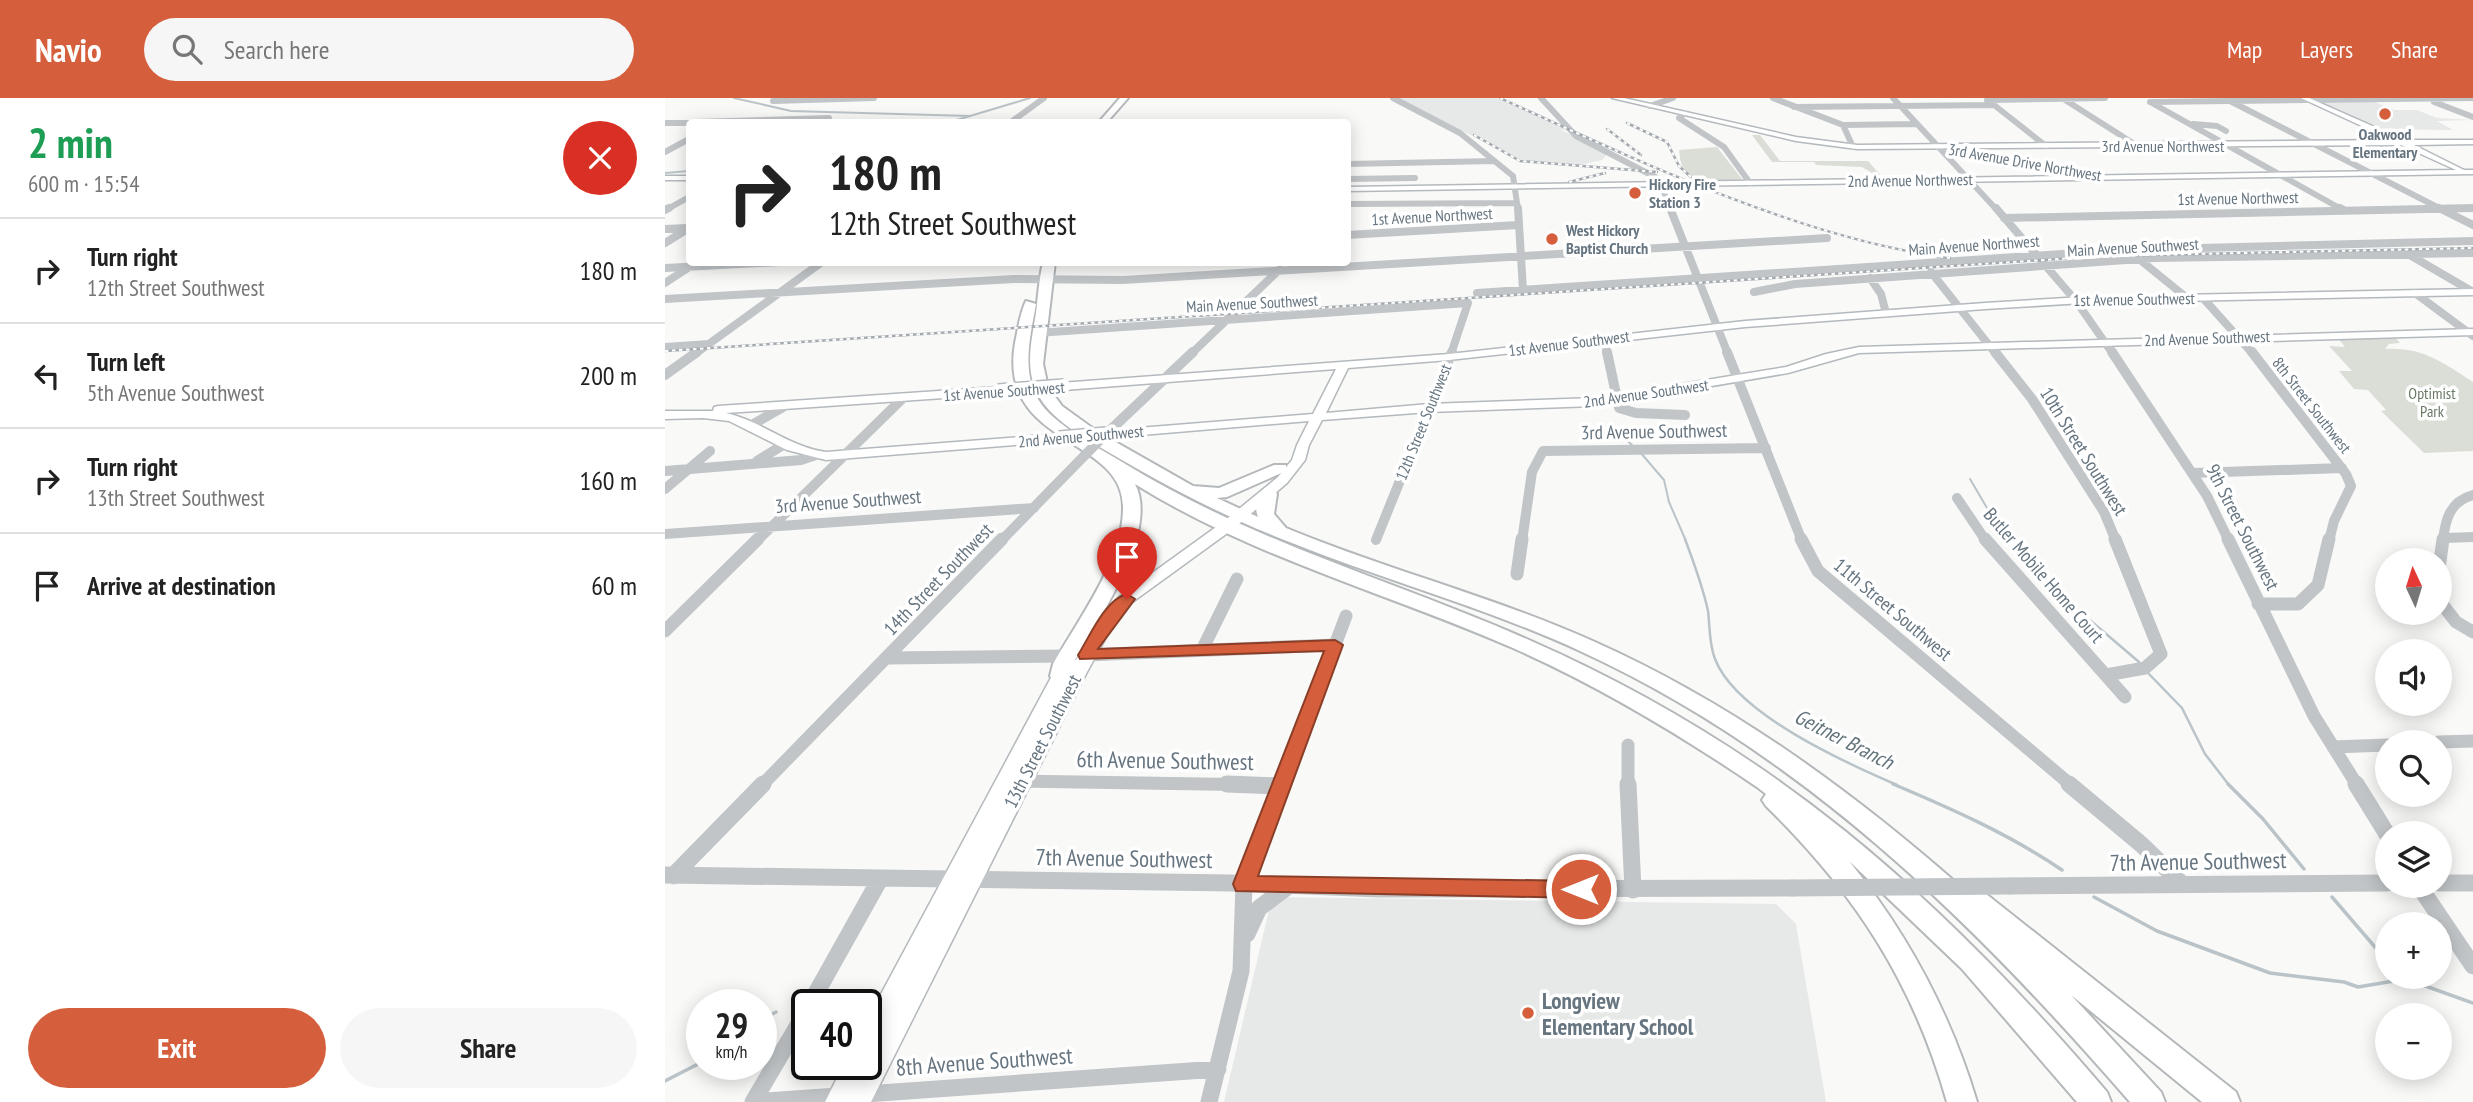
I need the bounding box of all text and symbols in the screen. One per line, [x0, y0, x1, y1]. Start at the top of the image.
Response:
search box [144, 18, 634, 81]
text: Navio [35, 28, 102, 71]
icon: search [168, 30, 206, 68]
text: Search here [224, 33, 329, 66]
text: Map [2227, 34, 2262, 65]
text: Layers [2300, 34, 2353, 65]
text: Share [2391, 34, 2438, 65]
marker: Oakwood Elementary [2377, 106, 2393, 122]
text: 2 min [28, 115, 113, 170]
button: close [563, 121, 637, 195]
place label: Oakwood Elementary [2353, 124, 2418, 162]
street label: 3rd Avenue Northwest [2102, 136, 2225, 156]
street label: 3rd Avenue Drive Northwest [1947, 139, 2104, 185]
text: 180 m [829, 140, 942, 204]
icon: right [714, 147, 805, 238]
text: 600 m · 15:54 [28, 169, 140, 198]
street label: 2nd Avenue Northwest [1847, 169, 1973, 191]
place label: Hickory Fire Station 3 [1649, 174, 1716, 212]
marker: Hickory Fire Station 3 [1627, 185, 1643, 201]
street label: 1st Avenue Northwest [2177, 187, 2299, 209]
text: 12th Street Southwest [829, 202, 1076, 244]
street label: 1st Avenue Northwest [1371, 203, 1494, 229]
place label: West Hickory Baptist Church [1565, 220, 1648, 258]
street label: Main Avenue Northwest [1908, 230, 2041, 260]
marker: West Hickory Baptist Church [1544, 231, 1560, 247]
street label: Main Avenue Southwest [2067, 234, 2200, 260]
text: Turn right [87, 240, 178, 273]
icon: right [28, 252, 66, 290]
text: 180 m [579, 254, 637, 287]
text: 12th Street Southwest [87, 273, 265, 302]
street label: 1st Avenue Southwest [2073, 288, 2196, 310]
street label: Main Avenue Southwest [1186, 290, 1319, 316]
street label: 1st Avenue Southwest [1507, 326, 1631, 360]
street label: 2nd Avenue Southwest [2144, 326, 2271, 350]
text: Turn left [87, 345, 165, 378]
street label: 8th Street Southwest [2268, 353, 2356, 457]
icon: left [28, 357, 66, 395]
text: 200 m [579, 359, 637, 392]
street label: 12th Street Southwest [1391, 360, 1456, 483]
street label: 2nd Avenue Southwest [1582, 374, 1710, 412]
street label: 1st Avenue Southwest [943, 377, 1066, 405]
text: 5th Avenue Southwest [87, 378, 264, 407]
street label: 10th Street Southwest [2035, 382, 2133, 520]
park label: Optimist Park [2408, 383, 2456, 421]
street label: 3rd Avenue Southwest [1581, 418, 1728, 444]
street label: 2nd Avenue Southwest [1017, 421, 1145, 451]
text: Turn right [87, 450, 178, 483]
street label: 9th Street Southwest [2201, 460, 2285, 595]
icon: right [28, 462, 66, 500]
text: 160 m [579, 464, 637, 497]
text: 13th Street Southwest [87, 483, 265, 512]
street label: 3rd Avenue Southwest [774, 484, 923, 518]
street label: Butler Mobile Home Court [1979, 503, 2110, 648]
street label: 14th Street Southwest [878, 517, 998, 640]
pin [1097, 527, 1157, 599]
icon: arrive [1108, 538, 1146, 576]
north arrow [2375, 548, 2452, 625]
map controls [2375, 548, 2452, 1080]
street label: 11th Street Southwest [1829, 553, 1958, 666]
icon: arrive [28, 567, 66, 605]
text: Arrive at destination [87, 569, 276, 602]
text: 60 m [591, 569, 637, 602]
button: sound [2375, 639, 2452, 716]
street label: 13th Street Southwest [998, 669, 1086, 812]
water label: Geitner Branch [1790, 703, 1900, 776]
button: search [2375, 730, 2452, 807]
street label: 6th Avenue Southwest [1076, 744, 1255, 776]
button: layers [2375, 821, 2452, 898]
street label: 7th Avenue Southwest [1035, 842, 1213, 874]
street label: 7th Avenue Southwest [2109, 845, 2287, 877]
position arrow [1544, 852, 1618, 926]
button: + [2375, 912, 2452, 989]
place label: Longview Elementary School [1542, 986, 1694, 1041]
speed limit sign: 40 [791, 989, 882, 1080]
text: 29 [715, 1002, 748, 1048]
button: − [2375, 1003, 2452, 1080]
marker: Longview Elementary School [1520, 1005, 1536, 1021]
button: Exit [28, 1008, 326, 1088]
button: Share [340, 1008, 637, 1088]
text: km/h [716, 1040, 747, 1063]
street label: 8th Avenue Southwest [895, 1040, 1074, 1082]

